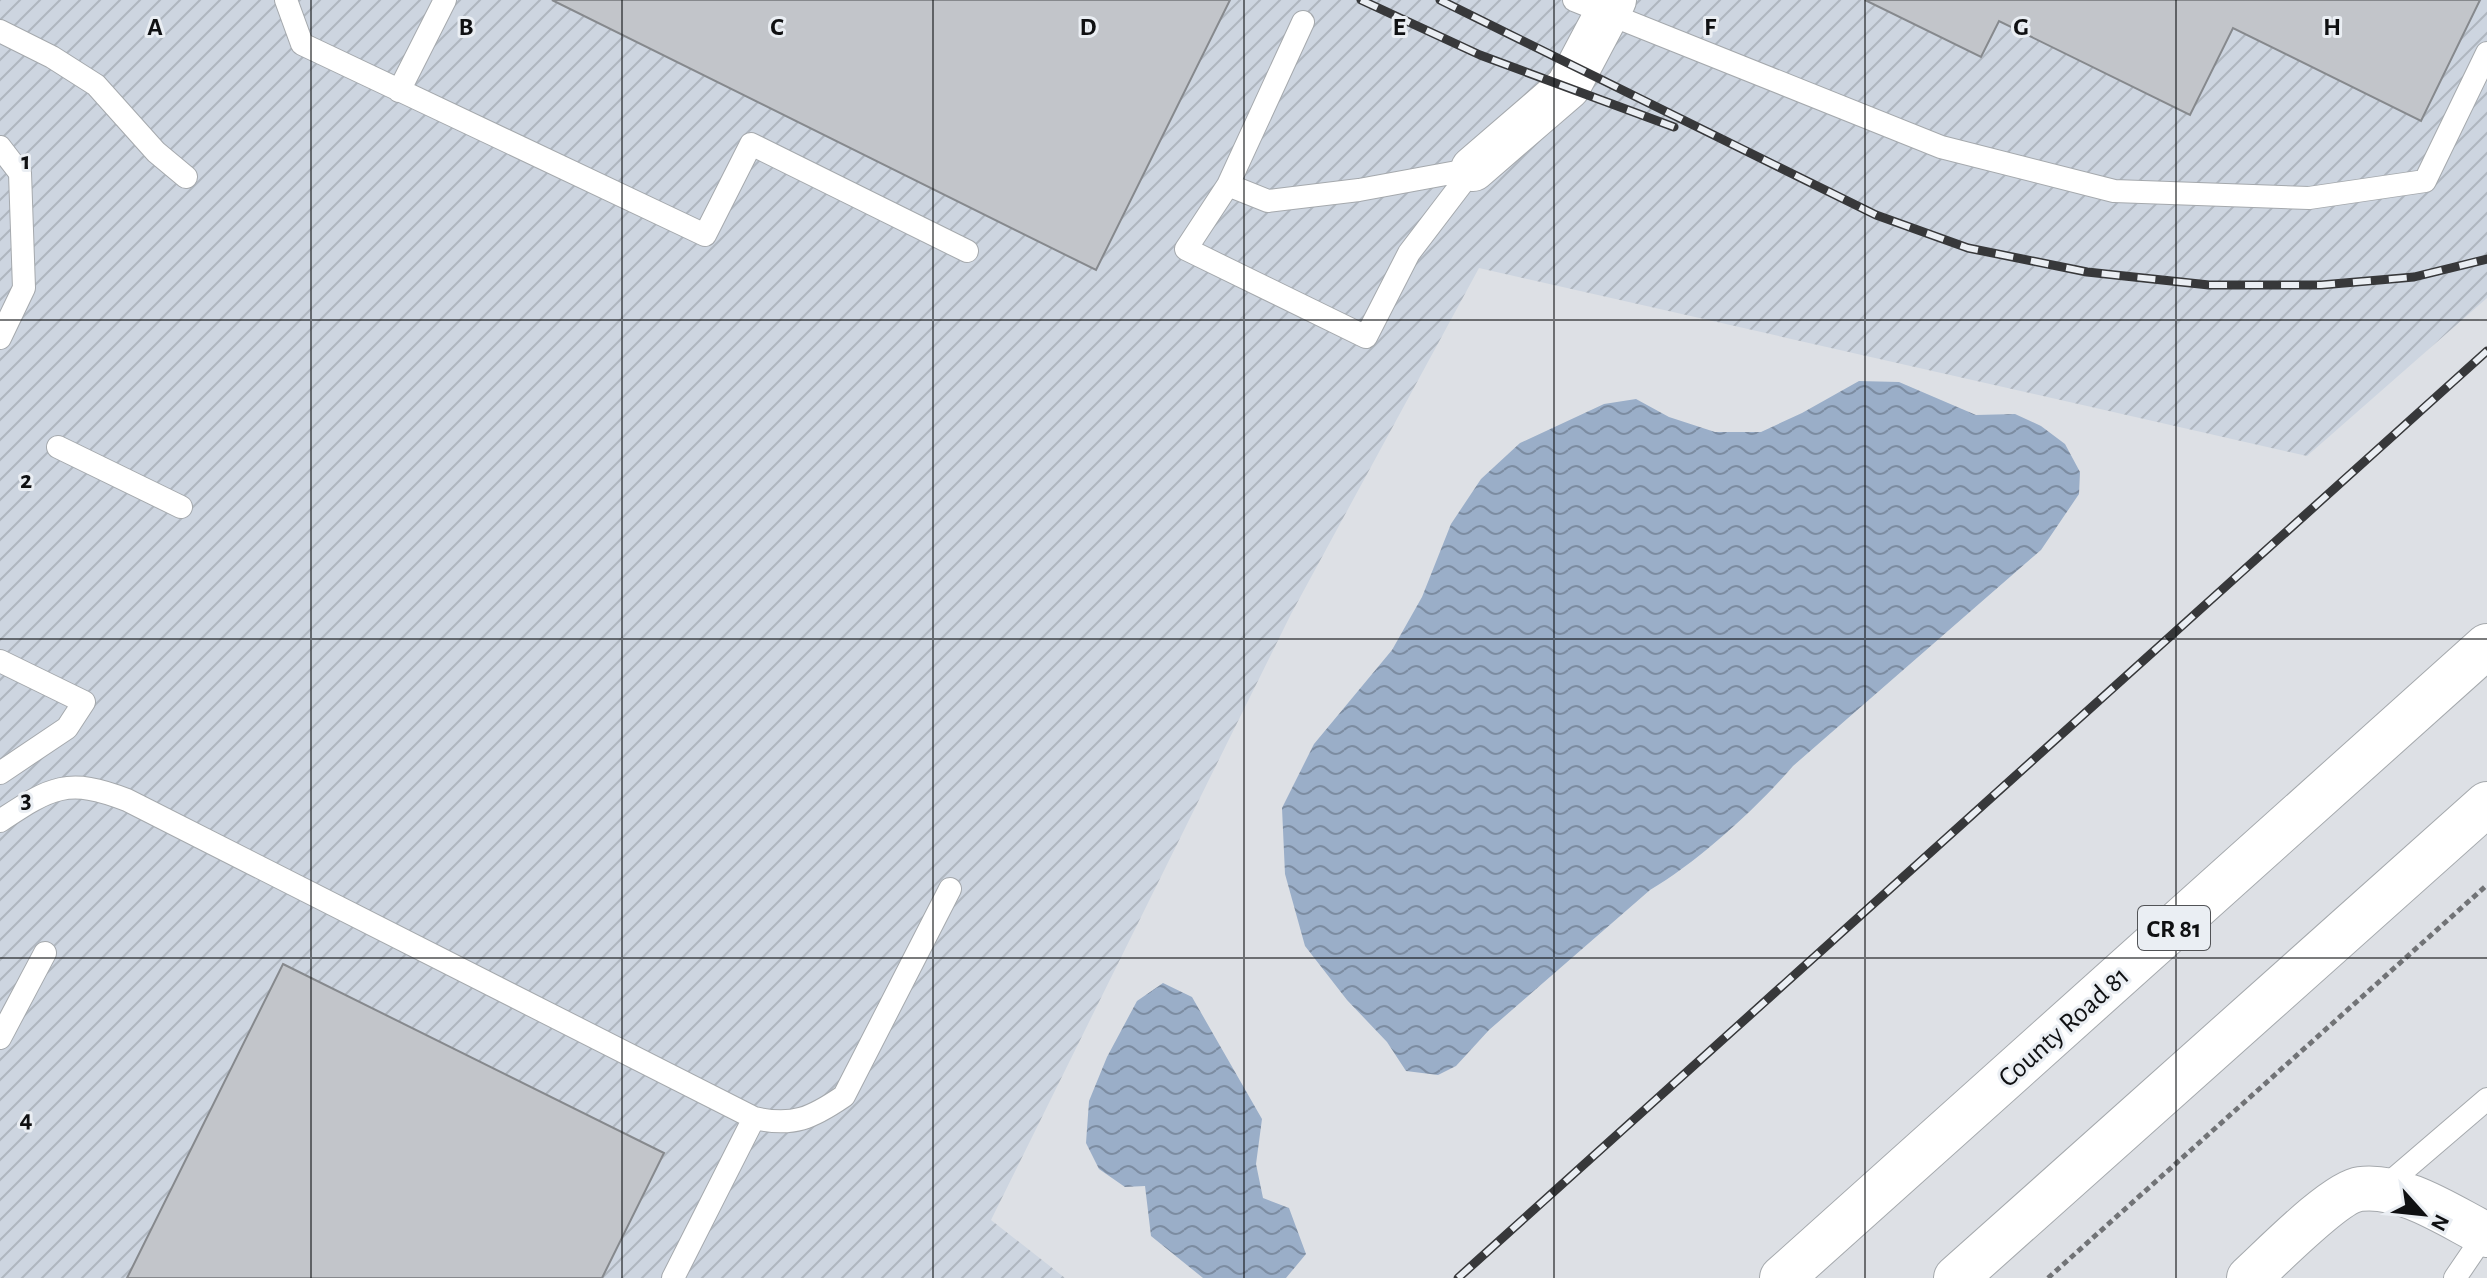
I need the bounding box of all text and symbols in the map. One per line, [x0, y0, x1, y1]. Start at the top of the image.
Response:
text: A [147, 14, 163, 40]
text: B [458, 14, 474, 40]
text: C [770, 14, 784, 40]
text: D [1079, 14, 1097, 40]
text: E [1392, 14, 1406, 40]
text: F [1704, 14, 1717, 40]
text: G [2013, 14, 2029, 40]
text: H [2323, 14, 2341, 40]
text: 1 [21, 148, 31, 174]
text: 2 [20, 467, 32, 493]
text: 3 [20, 787, 32, 813]
road number: CR 81 [2138, 906, 2210, 950]
street label: County Road 81 [1994, 962, 2135, 1093]
text: 4 [19, 1106, 33, 1132]
north arrow [2383, 1174, 2463, 1254]
text: N [2427, 1211, 2453, 1234]

